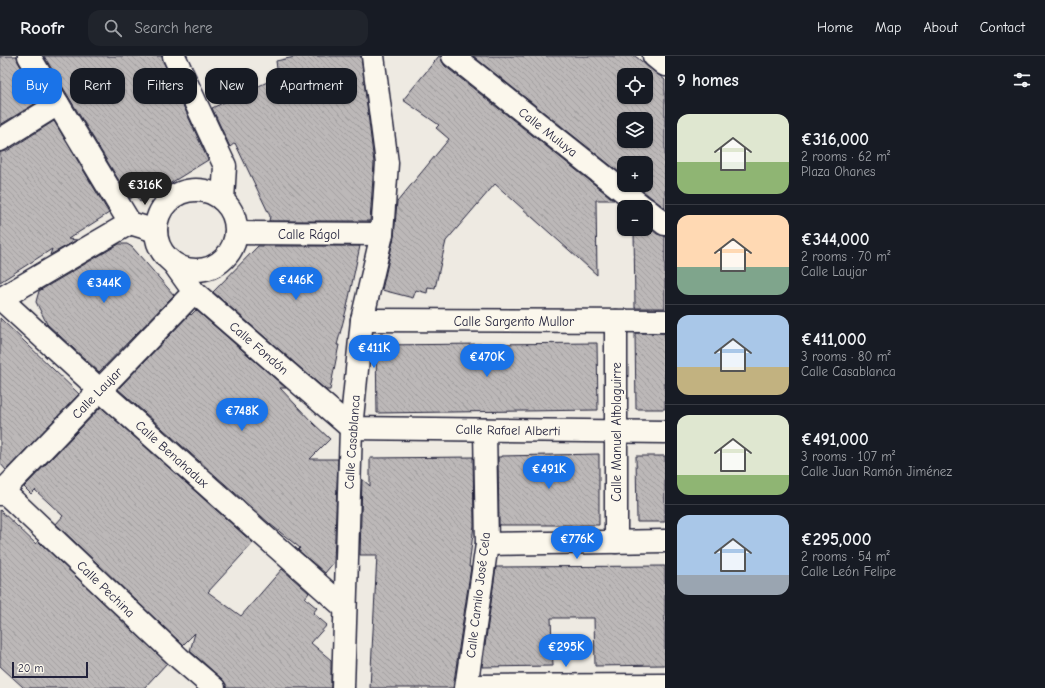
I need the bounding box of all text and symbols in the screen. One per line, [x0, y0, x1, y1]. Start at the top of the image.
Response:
search box [88, 10, 368, 46]
text: Roofr [20, 17, 64, 39]
icon: search [102, 17, 124, 39]
text: Search here [134, 19, 212, 37]
text: Home [817, 19, 853, 36]
text: Map [875, 19, 901, 36]
text: About [923, 19, 958, 36]
text: Contact [980, 19, 1025, 36]
chip: Buy [12, 68, 62, 104]
chip: Rent [70, 68, 125, 104]
chip: Filters [133, 68, 197, 104]
chip: New [205, 68, 258, 104]
chip: Apartment [266, 68, 357, 104]
map controls [617, 68, 653, 236]
button: locate [617, 68, 653, 104]
icon: filters [1011, 69, 1033, 91]
text: 9 homes [677, 71, 739, 90]
street label: Calle Muluya [516, 104, 580, 160]
button: layers [617, 112, 653, 148]
icon: home [709, 130, 757, 178]
text: €316,000 [801, 130, 869, 149]
text: 2 rooms · 62 m² [801, 149, 890, 164]
button: + [617, 156, 653, 192]
text: Plaza Ohanes [801, 164, 875, 179]
pin: €316K [117, 172, 173, 206]
text: €316K [128, 177, 162, 192]
button: − [617, 200, 653, 236]
street label: Calle Rágol [278, 227, 340, 242]
text: €344,000 [801, 230, 869, 249]
icon: home [709, 231, 757, 279]
text: 2 rooms · 70 m² [801, 249, 890, 264]
text: Calle Laujar [801, 264, 867, 279]
pin: €446K [268, 267, 324, 301]
pin: €344K [76, 270, 132, 304]
text: €446K [278, 272, 314, 287]
text: €344K [87, 275, 121, 290]
street label: Calle Sargento Mullor [454, 314, 575, 329]
street label: Calle Fondón [227, 318, 291, 378]
text: €411,000 [801, 330, 866, 349]
icon: home [709, 331, 757, 379]
pin: €411K [346, 335, 402, 369]
text: €411K [358, 340, 390, 355]
pin: €470K [459, 344, 515, 378]
text: €470K [469, 349, 505, 364]
text: 3 rooms · 80 m² [801, 349, 891, 364]
street label: Calle Manuel Altolaguirre [609, 362, 624, 502]
street label: Calle Laujar [69, 364, 126, 422]
text: Calle Casablanca [801, 364, 896, 379]
street label: Calle Casablanca [341, 394, 363, 490]
pin: €748K [214, 398, 270, 432]
text: €748K [225, 403, 259, 418]
street label: Calle Benahadux [132, 417, 212, 491]
street label: Calle Rafael Alberti [455, 422, 561, 438]
text: €491,000 [801, 430, 869, 449]
icon: home [709, 431, 757, 479]
text: 3 rooms · 107 m² [801, 449, 895, 464]
pin: €491K [521, 456, 577, 490]
text: €491K [532, 461, 566, 476]
text: Calle Juan Ramón Jiménez [801, 464, 952, 479]
pin: €776K [549, 526, 605, 560]
text: €295,000 [801, 530, 872, 549]
street label: Calle Camilo José Cela [463, 531, 493, 659]
text: €776K [560, 531, 594, 546]
icon: home [709, 531, 757, 579]
text: 2 rooms · 54 m² [801, 549, 890, 564]
street label: Calle Pechina [74, 558, 138, 620]
text: Calle León Felipe [801, 564, 896, 579]
pin: €295K [538, 634, 594, 668]
text: €295K [548, 639, 584, 654]
scale bar [12, 660, 88, 679]
text: 20 m [18, 662, 43, 675]

